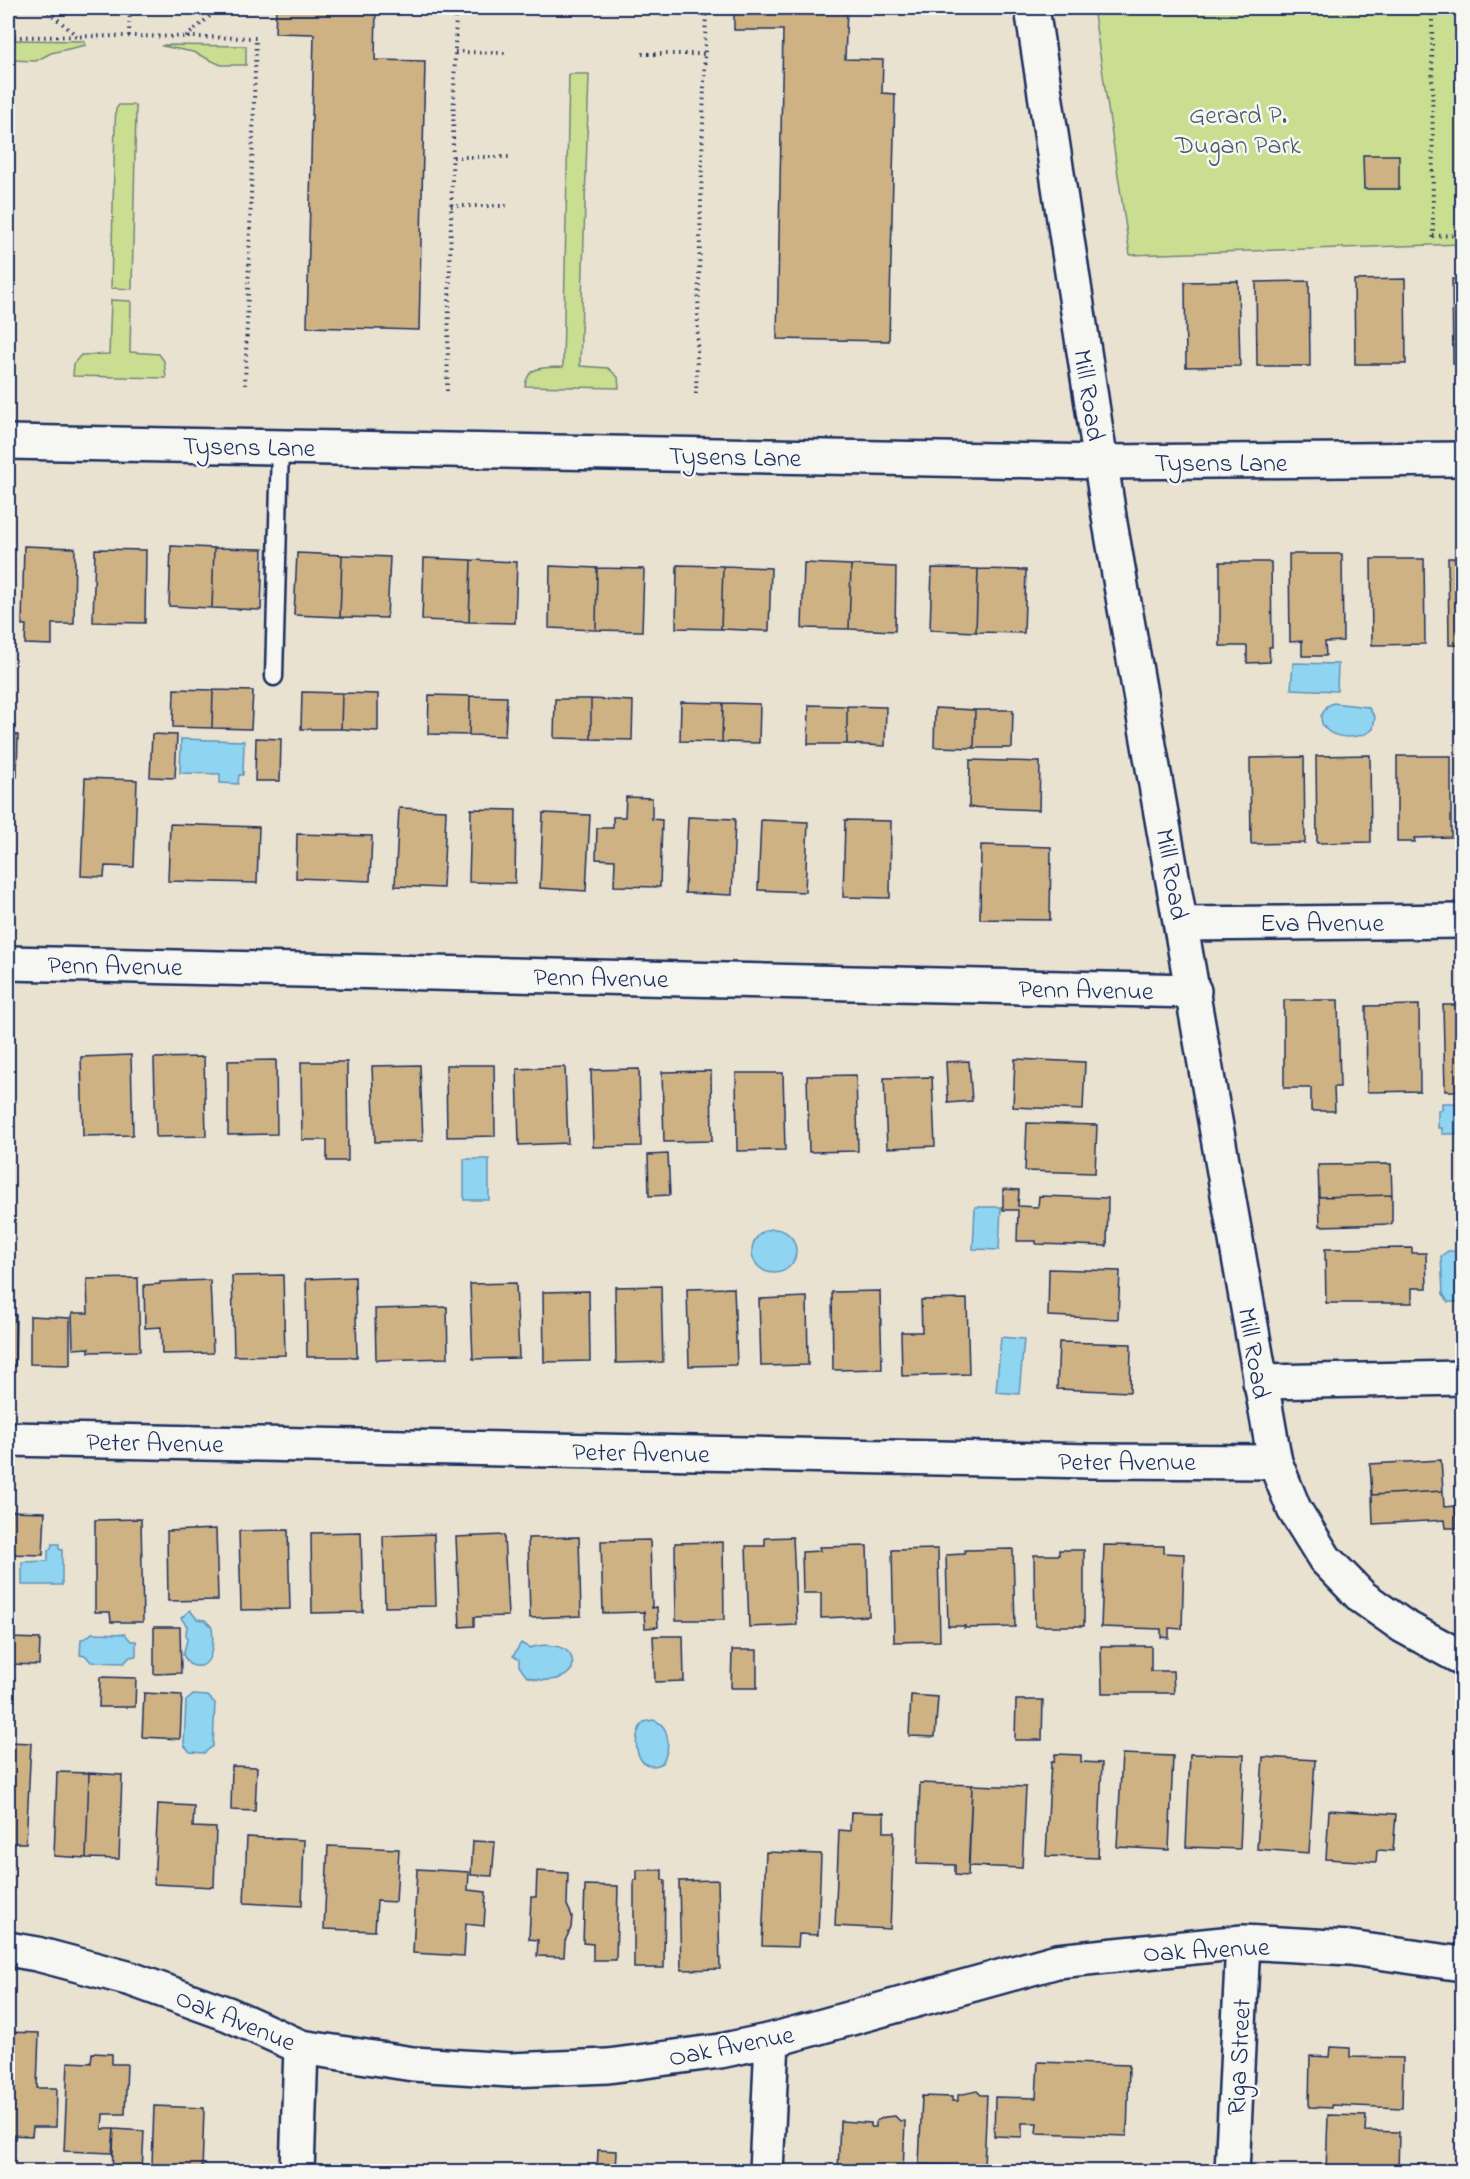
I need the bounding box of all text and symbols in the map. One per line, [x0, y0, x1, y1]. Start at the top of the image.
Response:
park label: Gerard P. Dugan Park [1174, 98, 1302, 166]
street label: Mill Road [1061, 347, 1113, 444]
street label: Tysens Lane [182, 429, 316, 469]
street label: Tysens Lane [668, 439, 802, 479]
street label: Tysens Lane [1155, 446, 1288, 484]
street label: Mill Road [1143, 826, 1197, 924]
street label: Eva Avenue [1260, 906, 1384, 944]
street label: Penn Avenue [47, 948, 183, 988]
street label: Penn Avenue [533, 960, 669, 1000]
street label: Penn Avenue [1018, 972, 1154, 1012]
street label: Mill Road [1225, 1305, 1279, 1403]
street label: Peter Avenue [86, 1425, 225, 1465]
street label: Peter Avenue [572, 1435, 711, 1475]
street label: Peter Avenue [1058, 1445, 1196, 1483]
street label: Oak Avenue [1142, 1930, 1271, 1974]
street label: Oak Avenue [169, 1980, 301, 2063]
street label: Riga Street [1219, 1998, 1263, 2116]
street label: Oak Avenue [666, 2017, 798, 2079]

